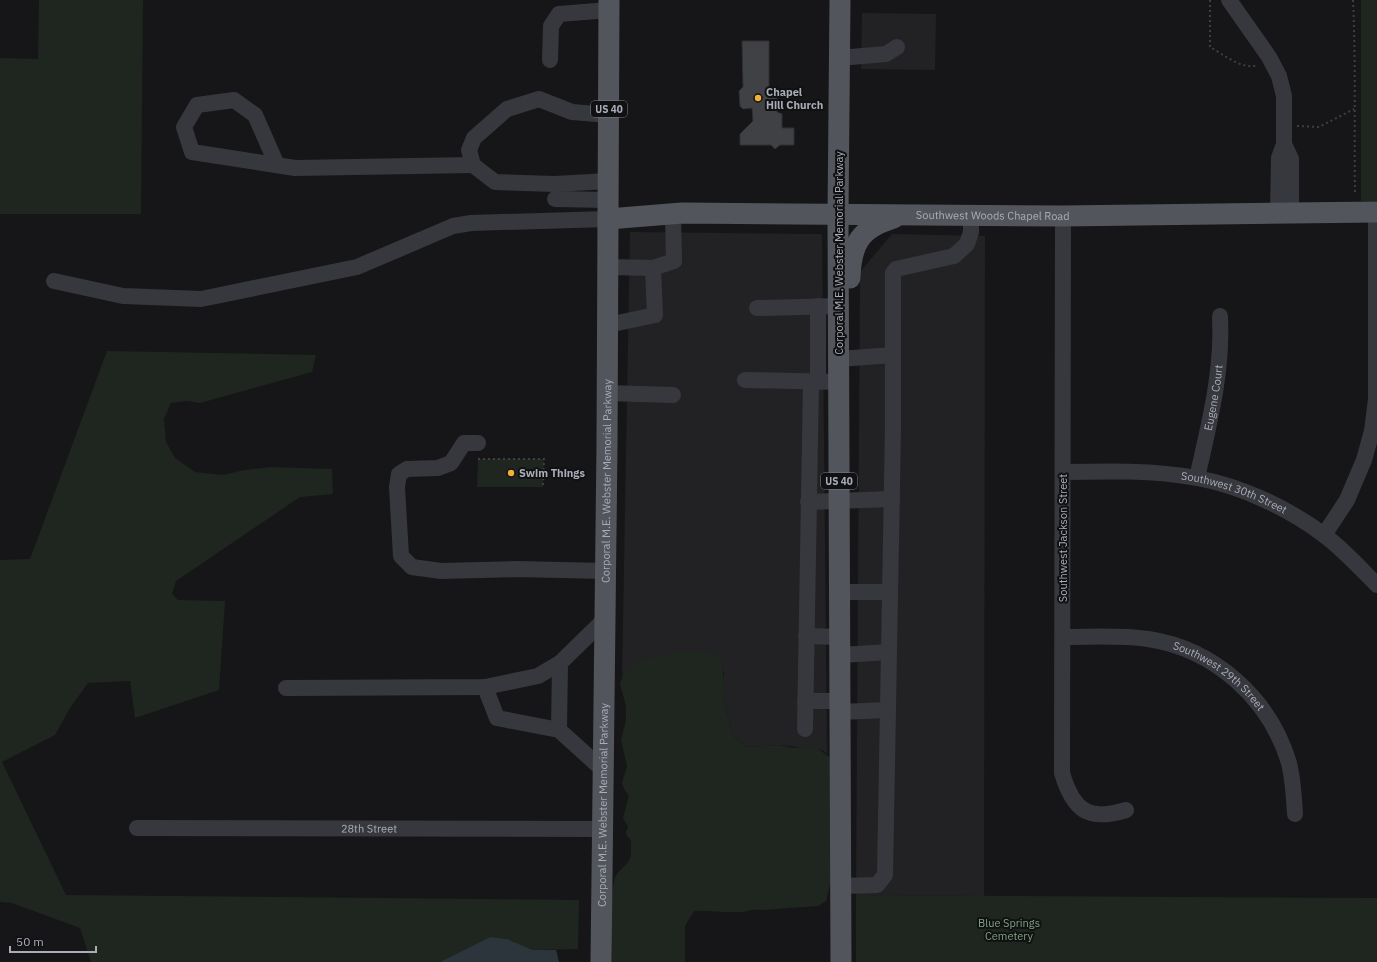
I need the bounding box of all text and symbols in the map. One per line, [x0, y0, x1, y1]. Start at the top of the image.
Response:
place label: Chapel Hill Church [766, 85, 823, 112]
marker: Chapel Hill Church [753, 93, 763, 103]
road number: US 40 [591, 101, 627, 117]
street label: Corporal M.E. Webster Memorial Parkway [832, 151, 846, 355]
street label: Southwest Woods Chapel Road [916, 208, 1070, 223]
street label: Eugene Court [1201, 364, 1226, 432]
street label: Corporal M.E. Webster Memorial Parkway [598, 379, 614, 583]
place label: Swim Things [519, 466, 585, 480]
marker: Swim Things [506, 468, 516, 478]
street label: Southwest 30th Street [1180, 469, 1290, 517]
road number: US 40 [821, 473, 857, 489]
street label: Southwest Jackson Street [1056, 474, 1070, 602]
street label: Southwest 29th Street [1171, 638, 1268, 713]
street label: Corporal M.E. Webster Memorial Parkway [595, 702, 611, 907]
street label: 28th Street [341, 821, 397, 836]
park label: Blue Springs Cemetery [978, 916, 1040, 943]
scale bar [10, 928, 96, 954]
text: 50 m [16, 934, 44, 949]

